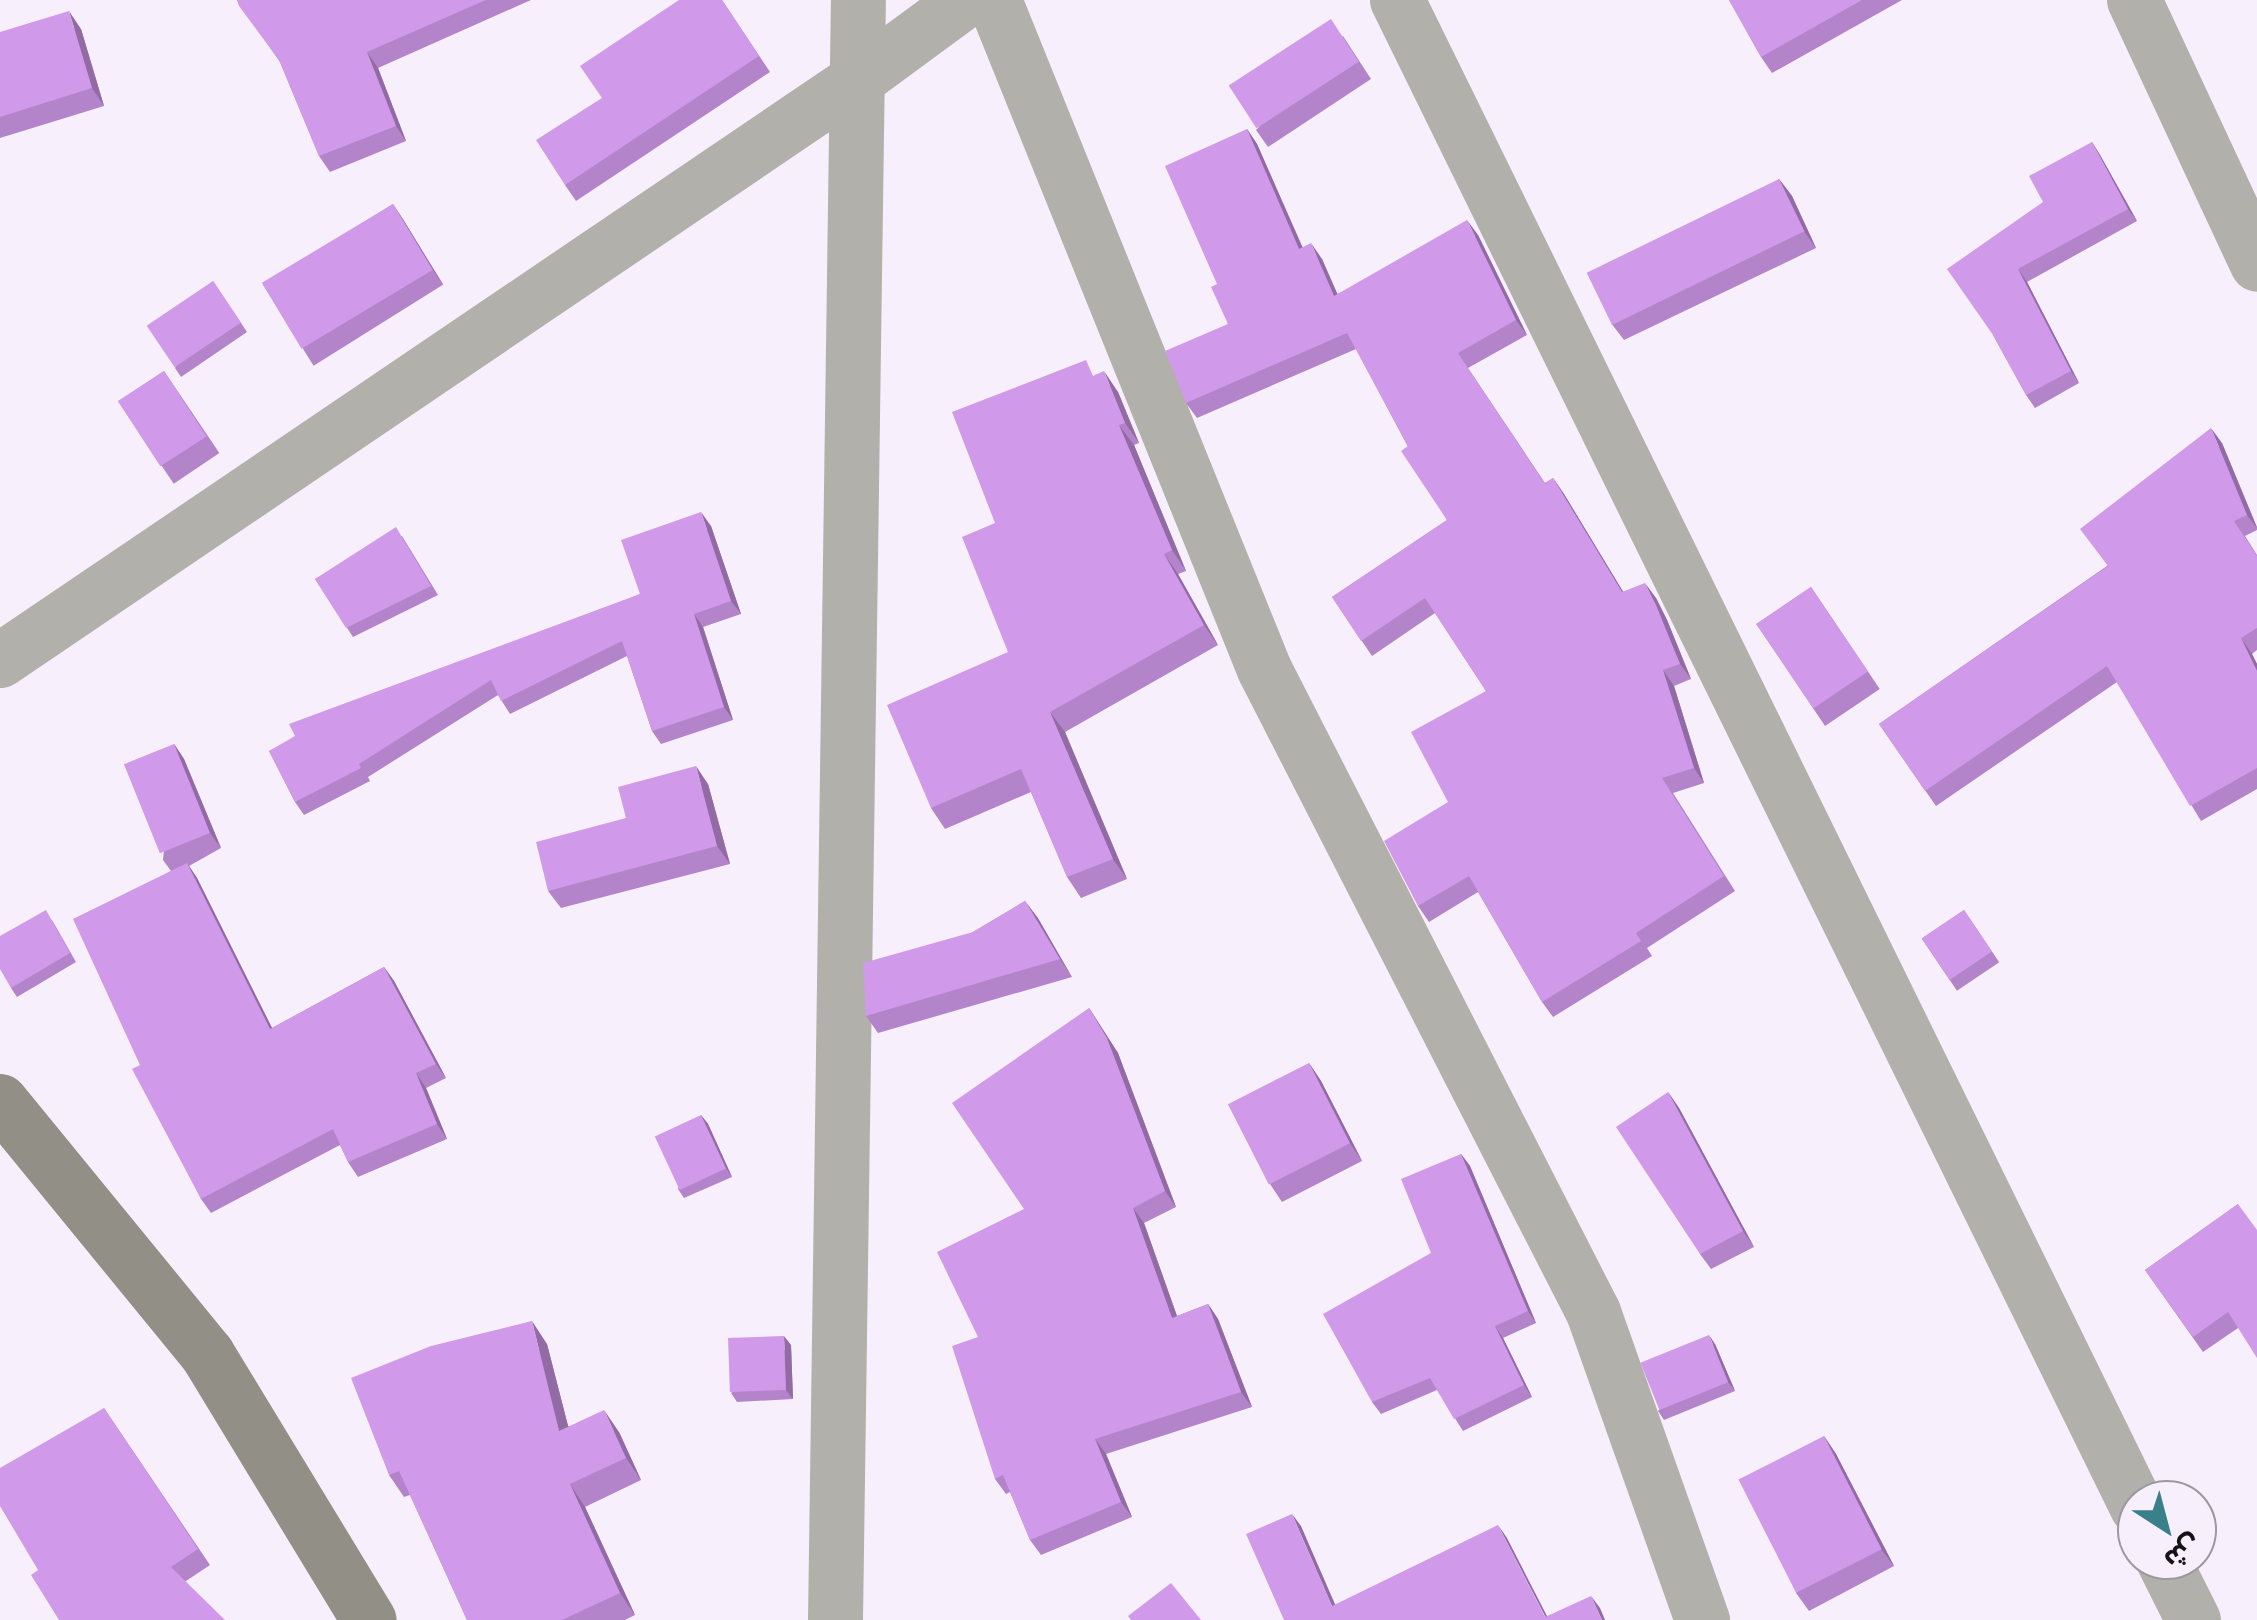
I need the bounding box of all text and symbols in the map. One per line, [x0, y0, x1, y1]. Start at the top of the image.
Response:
north arrow [2117, 1480, 2217, 1580]
text: ش [2157, 1526, 2210, 1579]

